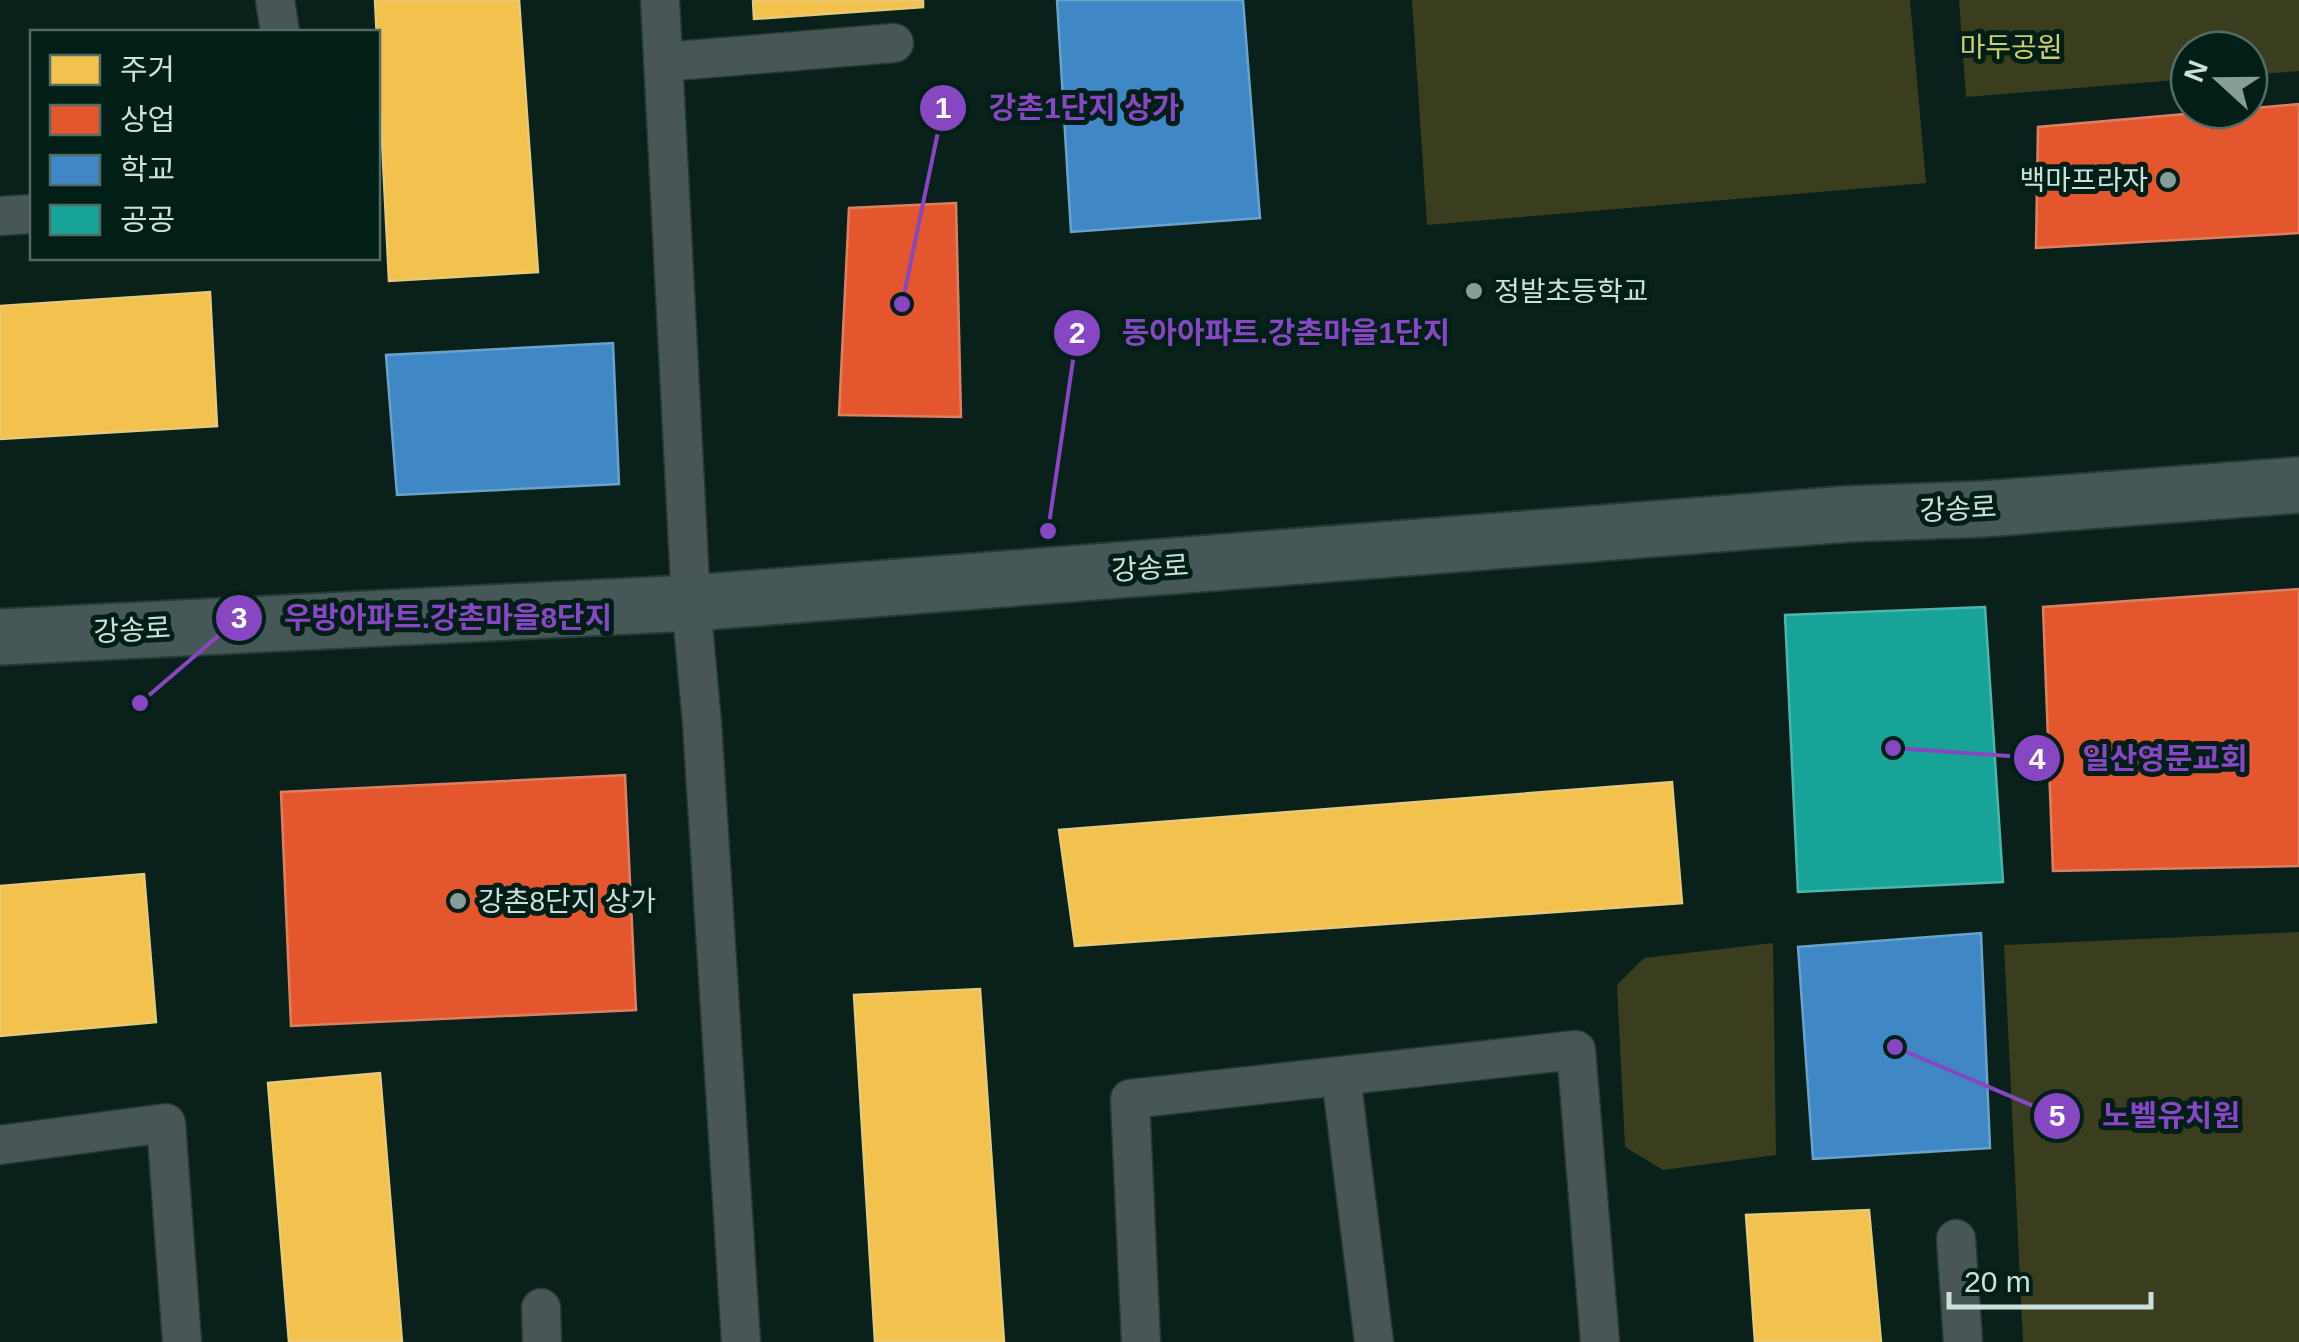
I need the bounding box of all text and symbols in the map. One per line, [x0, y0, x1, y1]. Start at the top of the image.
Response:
legend [30, 30, 380, 260]
north arrow [2169, 30, 2269, 130]
park label: 마두공원 [1959, 32, 2063, 63]
text: 주거 [120, 53, 175, 86]
text: N [2178, 56, 2214, 86]
callout: 강촌1단지 상가 [918, 78, 1199, 138]
text: 1 [935, 91, 951, 124]
text: 강촌1단지 상가 [989, 91, 1179, 124]
text: 상업 [120, 103, 175, 136]
text: 학교 [120, 153, 175, 186]
place label: 백마프라자 [2019, 165, 2148, 196]
marker: 백마프라자 [2157, 169, 2179, 191]
text: 공공 [120, 203, 175, 236]
place label: 정발초등학교 [1494, 276, 1649, 307]
marker: 정발초등학교 [1463, 280, 1485, 302]
callout: 동아아파트.강촌마을1단지 [1052, 303, 1471, 363]
text: 2 [1069, 316, 1085, 349]
text: 동아아파트.강촌마을1단지 [1122, 316, 1450, 349]
street label: 강송로 [1919, 491, 1997, 527]
street label: 강송로 [1110, 550, 1190, 586]
callout: 우방아파트.강촌마을8단지 [214, 588, 632, 648]
text: 3 [231, 601, 247, 634]
text: 우방아파트.강촌마을8단지 [284, 601, 612, 634]
street label: 강송로 [93, 612, 171, 648]
callout: 일산영문교회 [2012, 728, 2268, 788]
text: 4 [2029, 742, 2046, 775]
text: 일산영문교회 [2082, 742, 2248, 775]
place label: 강촌8단지 상가 [478, 886, 656, 917]
marker: 강촌8단지 상가 [447, 890, 469, 912]
callout: 노벨유치원 [2032, 1086, 2260, 1146]
text: 5 [2049, 1099, 2065, 1132]
text: 노벨유치원 [2102, 1099, 2240, 1132]
scale bar [1949, 1247, 2152, 1309]
text: 20 m [1964, 1265, 2031, 1298]

